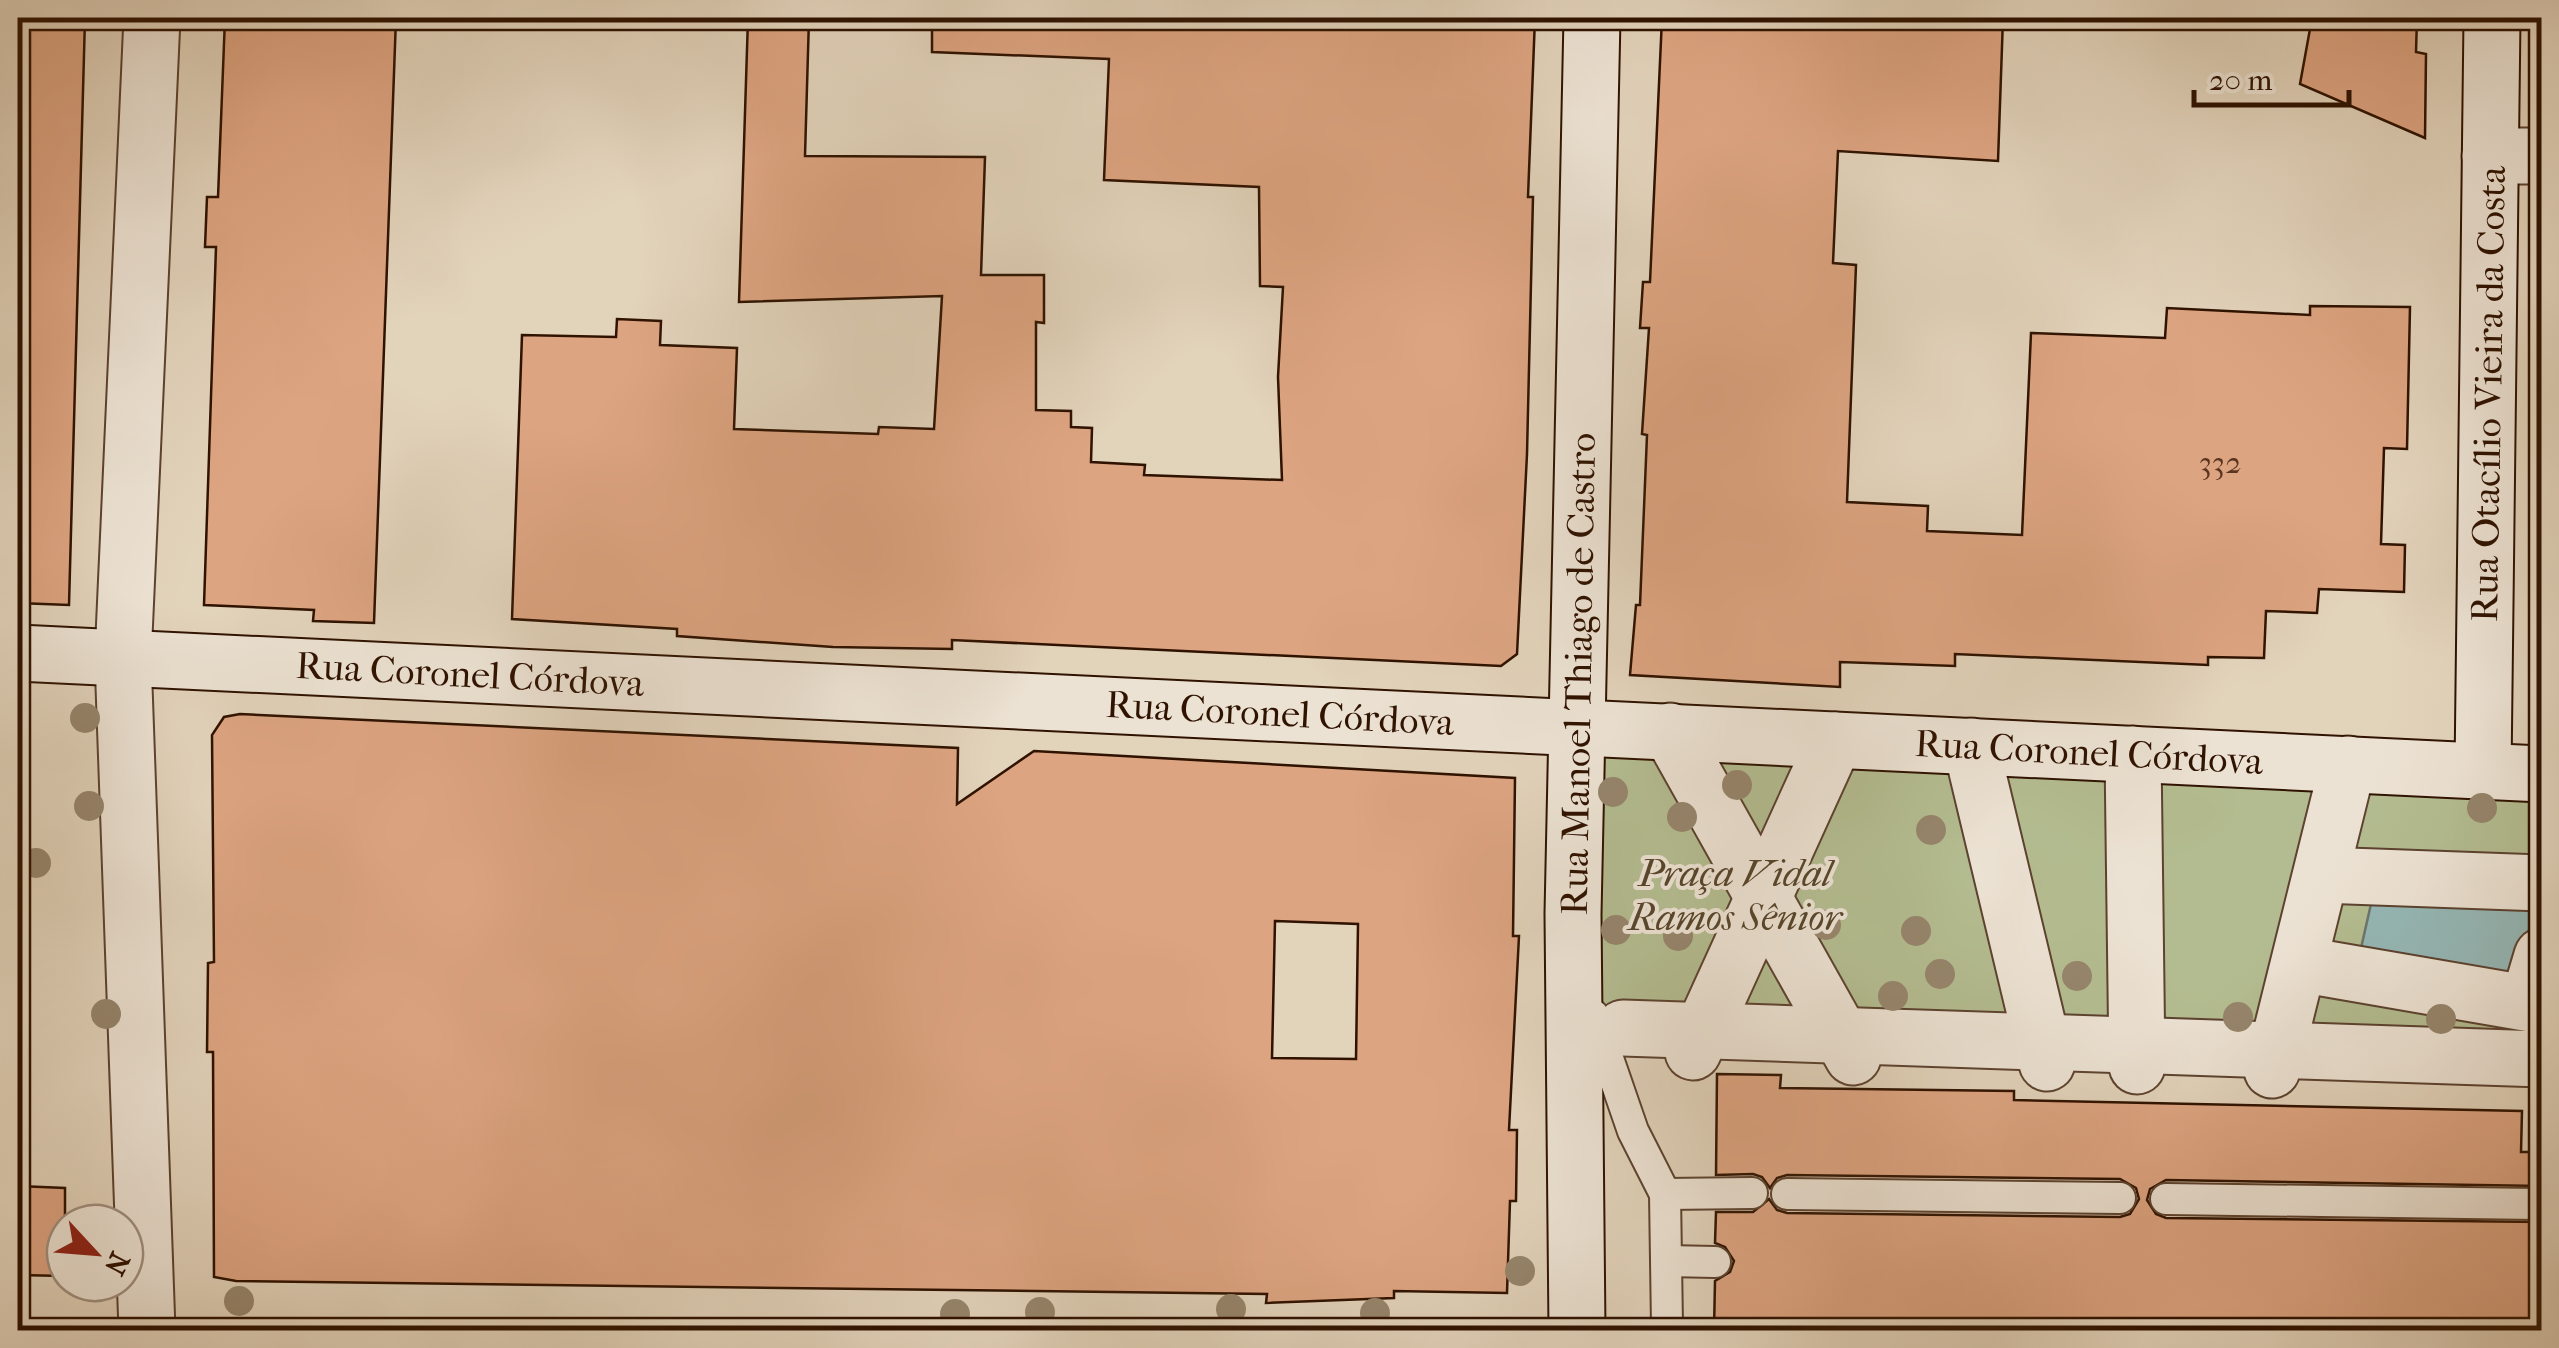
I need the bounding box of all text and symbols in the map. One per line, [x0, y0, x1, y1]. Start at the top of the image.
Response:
scale bar [2194, 45, 2349, 107]
text: 20 m [2209, 63, 2272, 98]
street label: Rua Otacílio Vieira da Costa [2462, 165, 2515, 622]
street label: Rua Manoel Thiago de Castro [1552, 432, 1605, 916]
house number: 332 [2199, 444, 2241, 481]
street label: Rua Coronel Córdova [295, 643, 646, 706]
street label: Rua Coronel Córdova [1105, 682, 1456, 745]
street label: Rua Coronel Córdova [1914, 721, 2265, 784]
park label: Praça Vidal Ramos Sênior [1626, 851, 1844, 940]
north arrow [45, 1203, 145, 1303]
text: N [97, 1247, 137, 1281]

